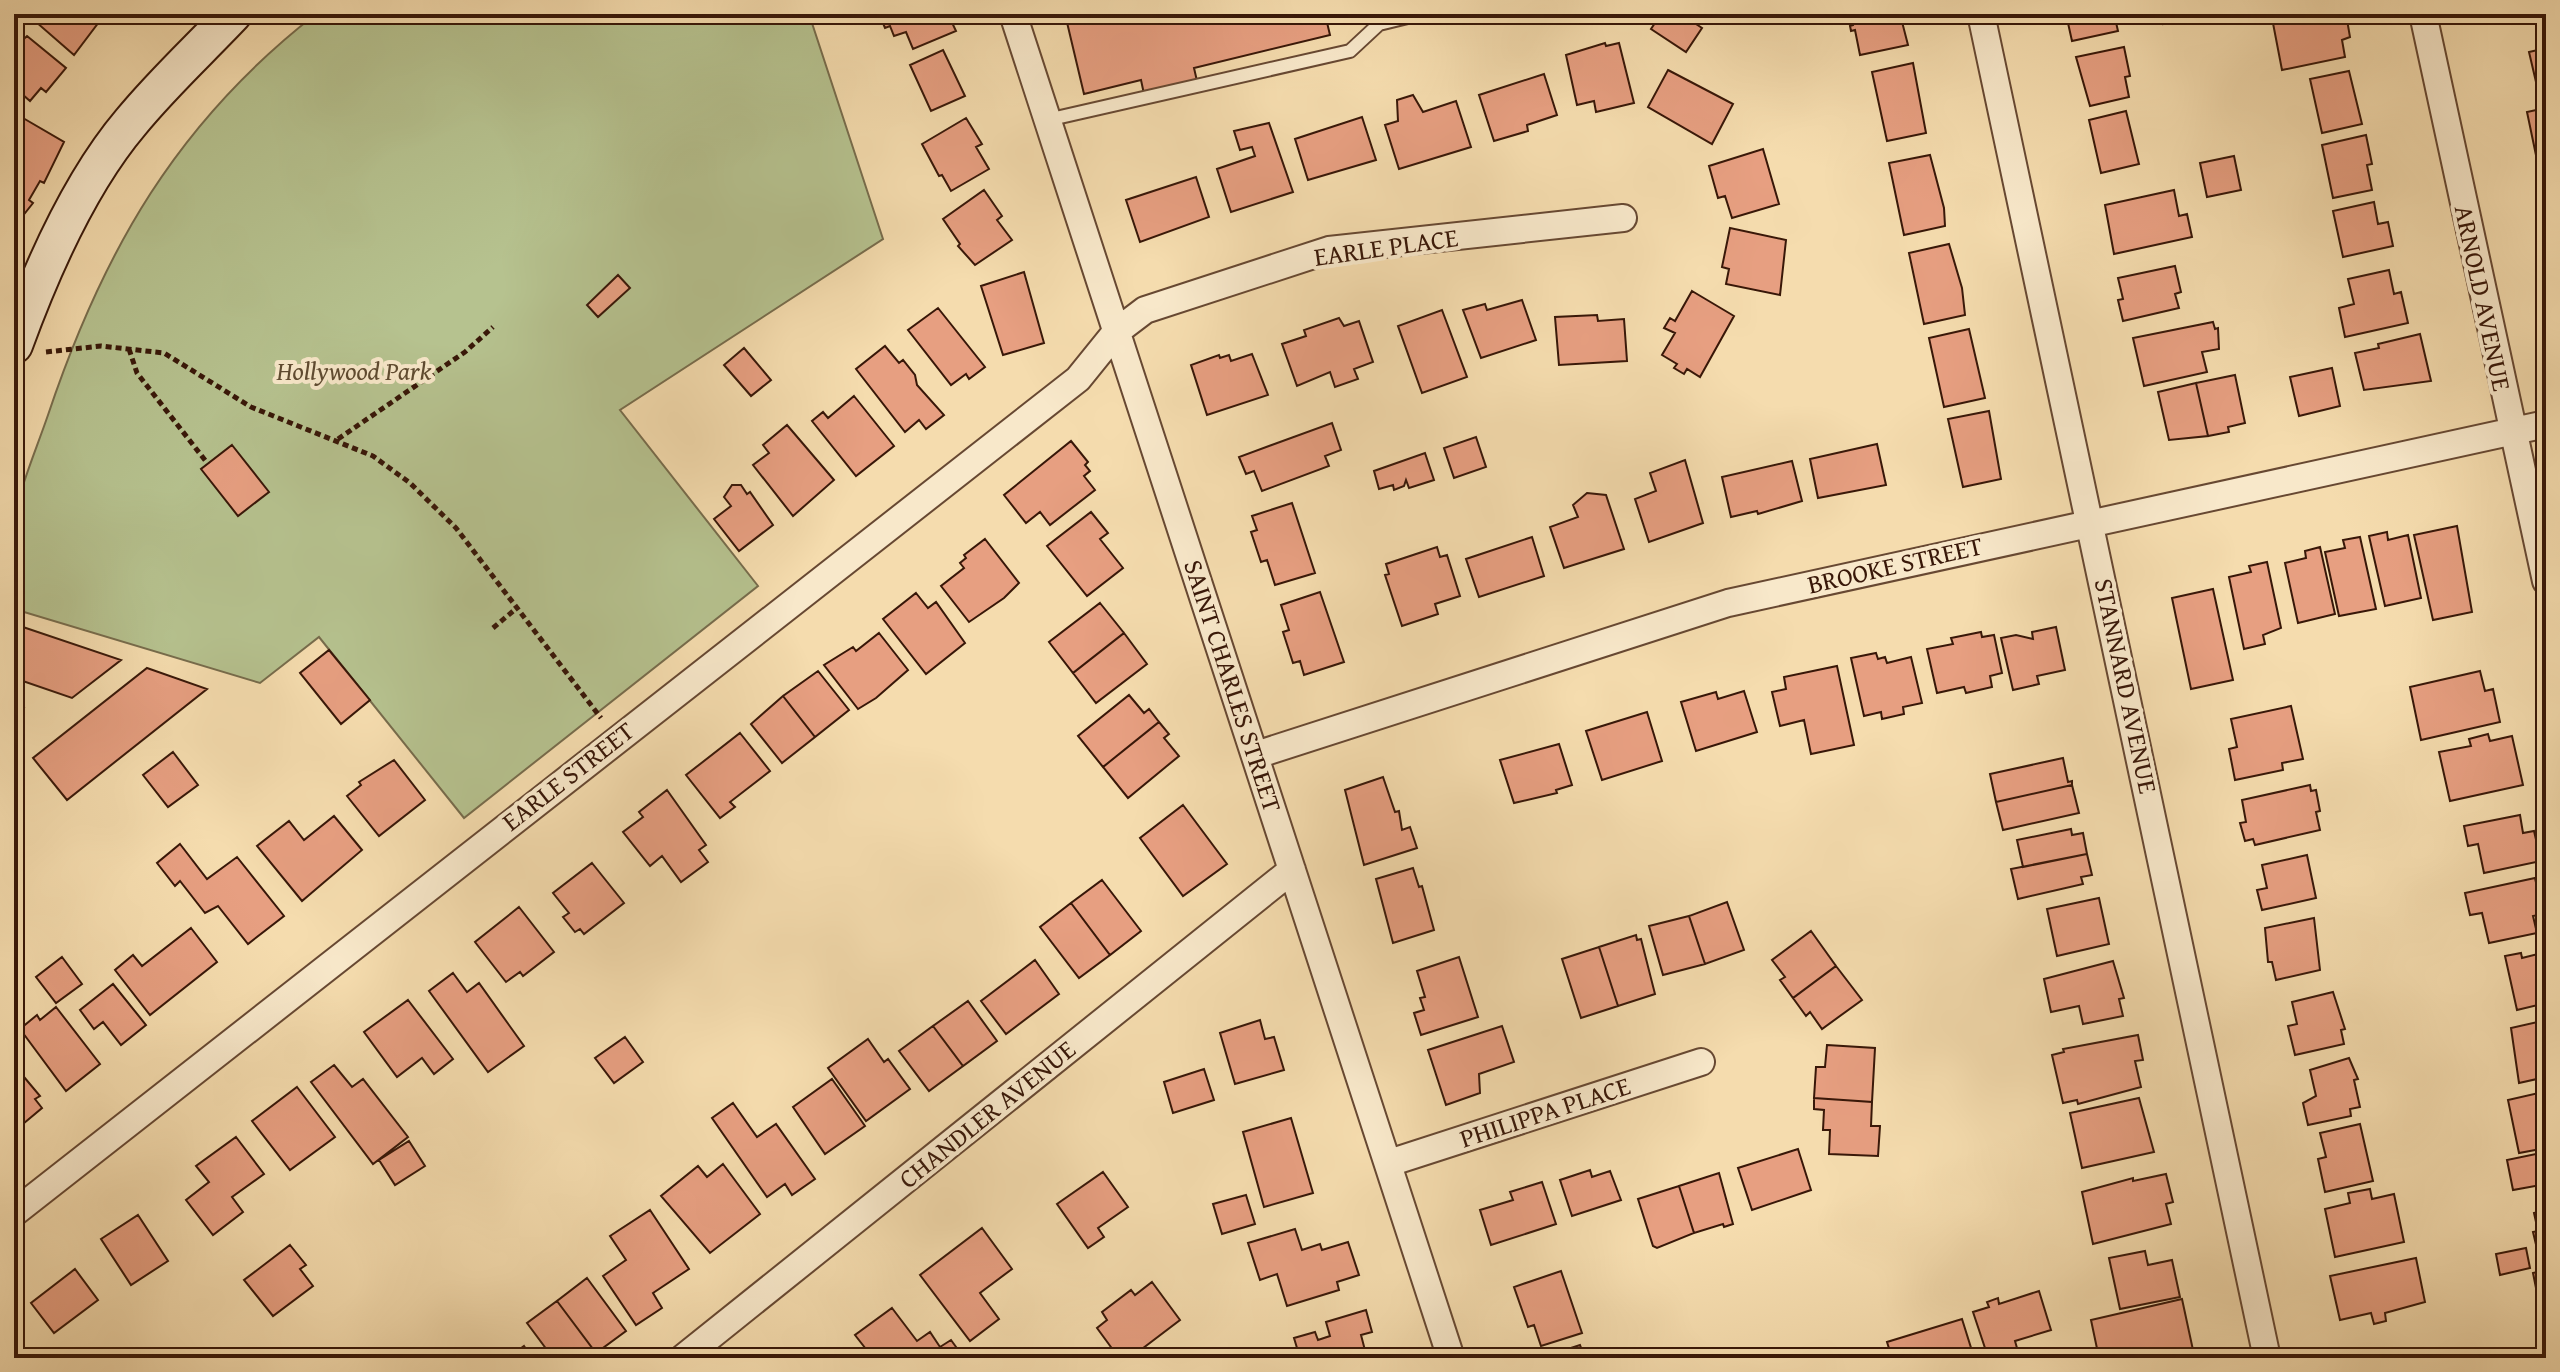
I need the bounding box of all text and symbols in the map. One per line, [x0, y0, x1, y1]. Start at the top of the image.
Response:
street label: ARNOLD AVENUE [2445, 201, 2522, 394]
street label: EARLE PLACE [1312, 217, 1460, 276]
park label: Hollywood Park [276, 351, 432, 390]
street label: BROOKE STREET [1803, 525, 1987, 604]
street label: SAINT CHARLES STREET [1174, 555, 1293, 817]
street label: STANNARD AVENUE [2085, 575, 2168, 797]
street label: EARLE STREET [493, 711, 642, 840]
street label: CHANDLER AVENUE [890, 1030, 1084, 1197]
street label: PHILIPPA PLACE [1455, 1066, 1635, 1157]

